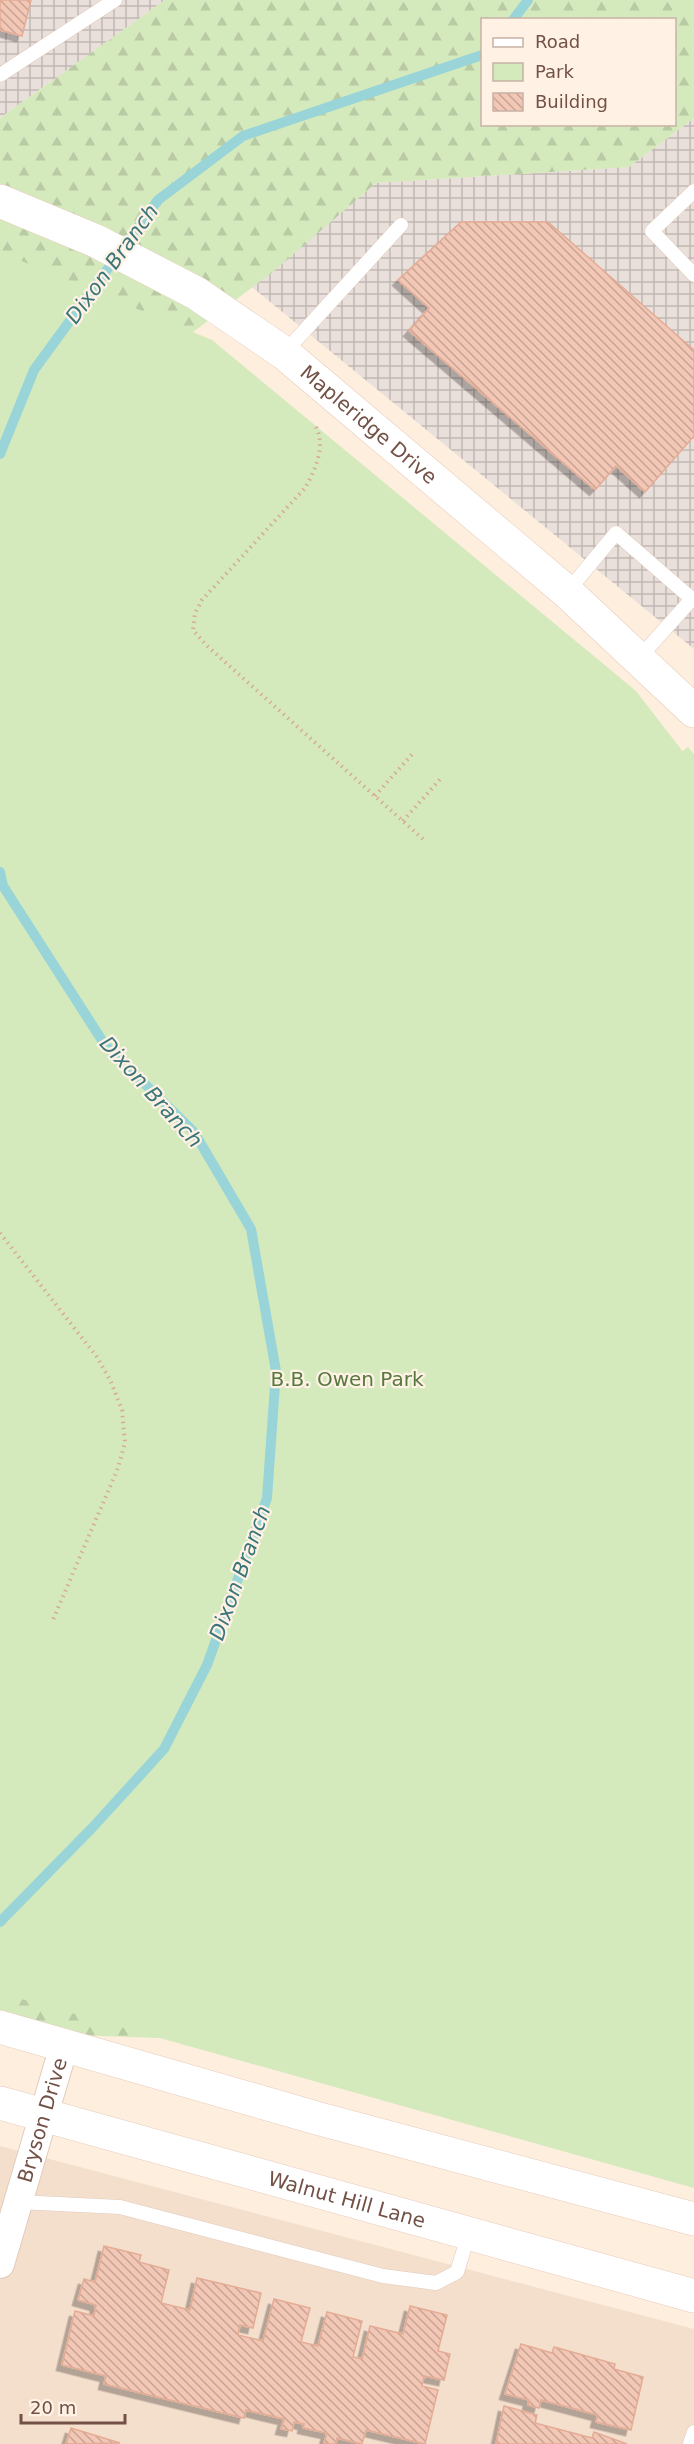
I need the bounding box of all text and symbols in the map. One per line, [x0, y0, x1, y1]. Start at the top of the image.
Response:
legend [481, 18, 676, 126]
text: Road [535, 31, 580, 52]
text: Park [535, 61, 574, 82]
text: Building [535, 91, 608, 112]
water label: Dixon Branch [61, 200, 163, 328]
street label: Mapleridge Drive [295, 360, 442, 489]
water label: Dixon Branch [95, 1031, 207, 1153]
park label: B.B. Owen Park [270, 1367, 424, 1391]
water label: Dixon Branch [205, 1502, 275, 1644]
street label: Bryson Drive [13, 2055, 72, 2185]
street label: Walnut Hill Lane [265, 2166, 428, 2233]
scale bar [21, 2387, 124, 2425]
text: 20 m [30, 2397, 76, 2418]

